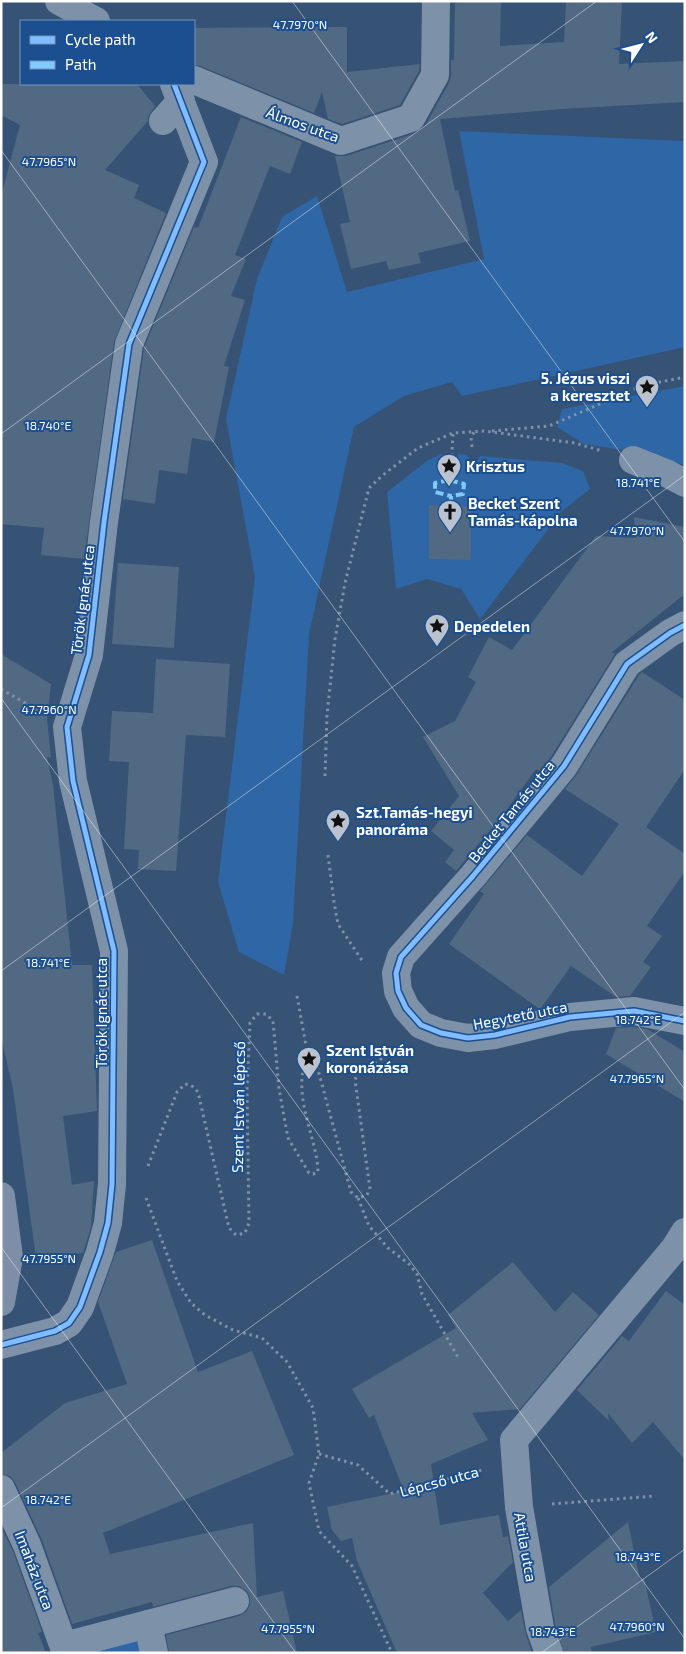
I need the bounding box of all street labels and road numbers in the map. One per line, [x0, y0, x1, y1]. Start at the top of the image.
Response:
street label: Álmos utca [264, 103, 342, 145]
street label: Török Ignác utca [66, 544, 98, 656]
street label: Becket Tamás utca [464, 756, 558, 866]
street label: Török Ignác utca [92, 958, 110, 1068]
street label: Hegytető utca [471, 997, 569, 1033]
street label: Szent István lépcső [228, 1041, 248, 1173]
street label: Lépcső utca [398, 1462, 480, 1500]
street label: Attila utca [511, 1511, 541, 1583]
street label: Imaház utca [12, 1528, 58, 1612]

